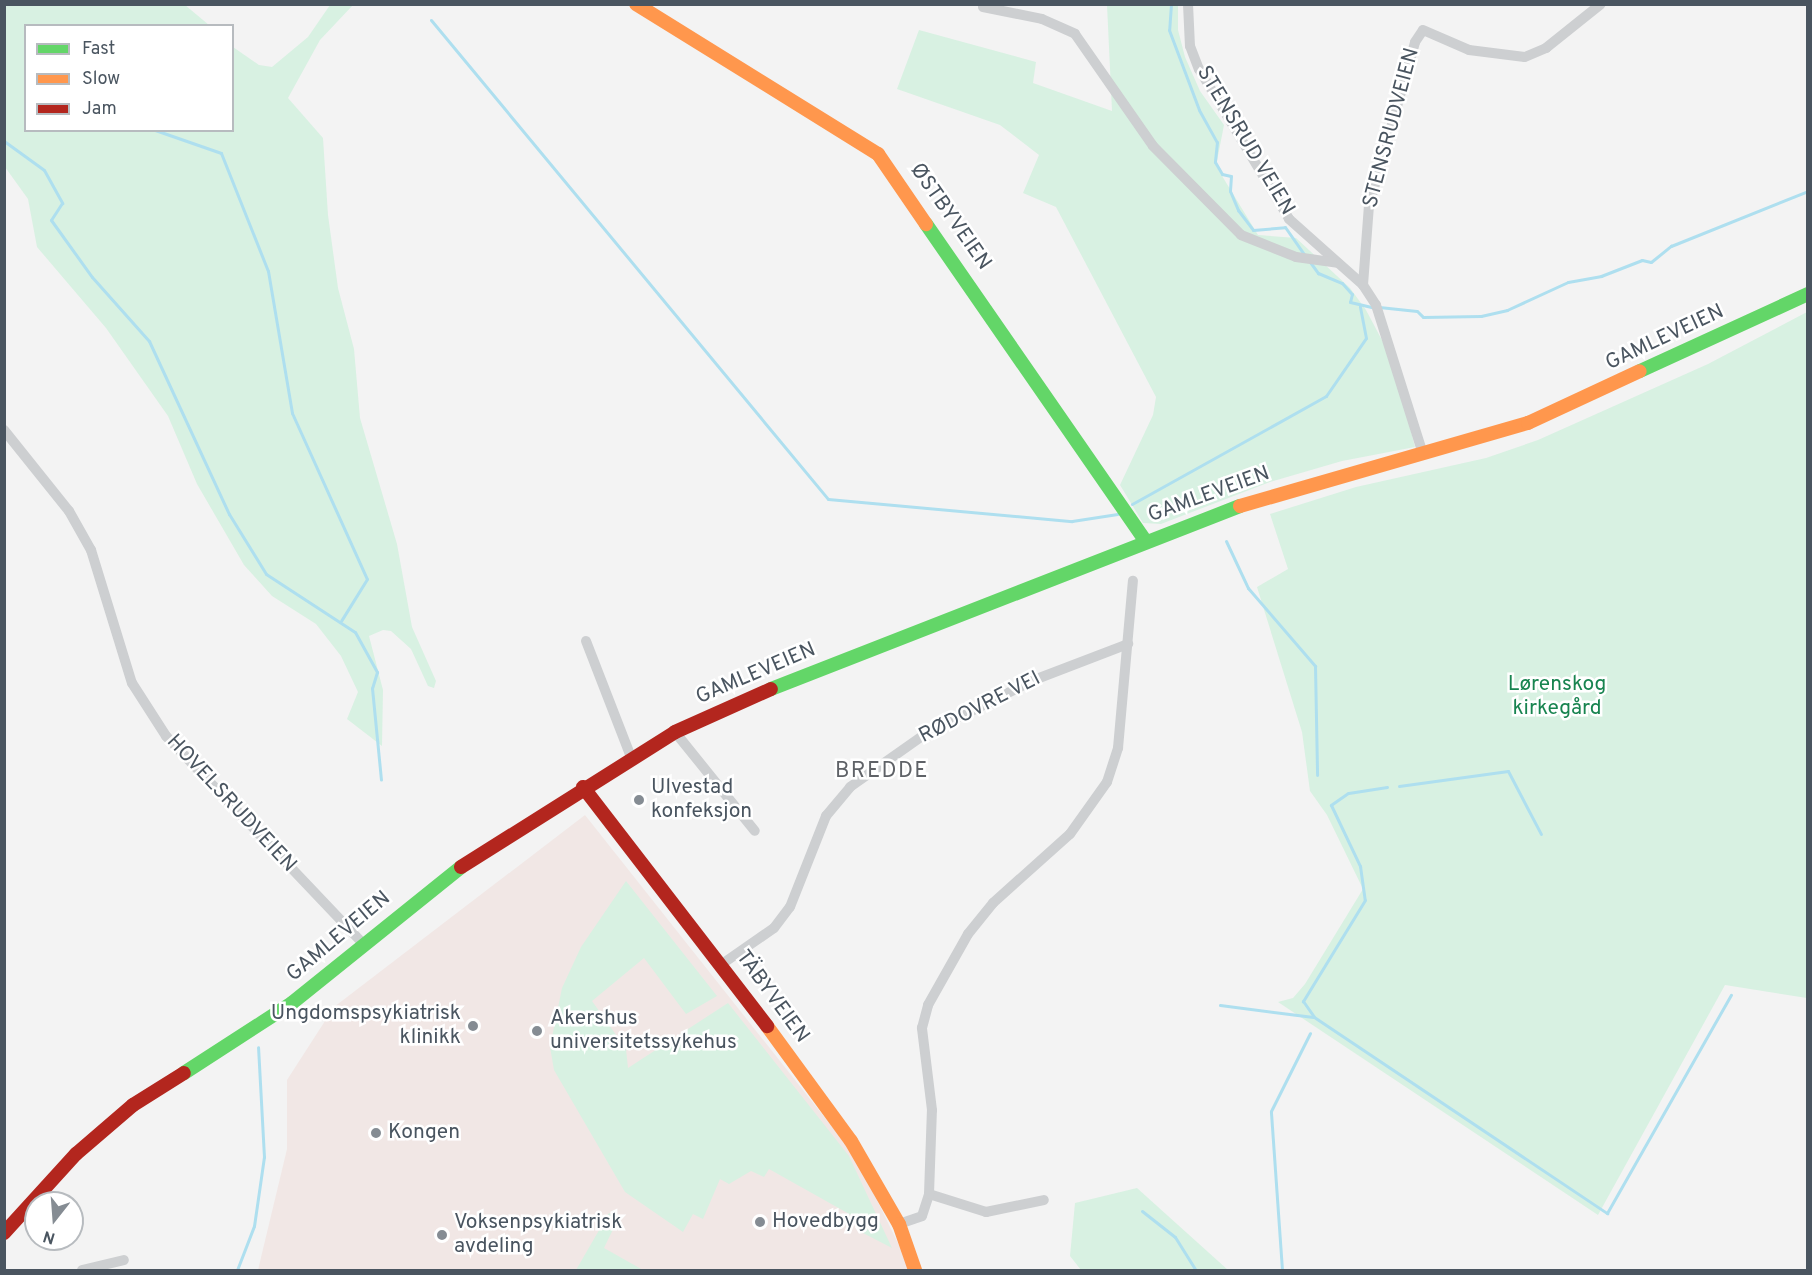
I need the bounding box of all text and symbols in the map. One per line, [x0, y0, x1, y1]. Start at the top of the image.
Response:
legend [24, 24, 234, 132]
text: Fast [82, 38, 115, 61]
street label: STENSRUDVEIEN [1359, 45, 1425, 211]
street label: STENSRUD VEIEN [1190, 61, 1300, 221]
text: Slow [82, 68, 120, 91]
text: Jam [82, 98, 117, 121]
street label: ØSTBYVEIEN [904, 159, 996, 275]
street label: GAMLEVEIEN [1602, 300, 1728, 376]
street label: GAMLEVEIEN [1145, 461, 1273, 529]
street label: GAMLEVEIEN [692, 637, 820, 711]
street label: RØDOVRE VEI [915, 666, 1045, 750]
park label: Lørenskog kirkegård [1508, 672, 1606, 722]
street label: HOVELSRUDVEIEN [161, 730, 301, 878]
district label: BREDDE [835, 759, 929, 785]
place label: Ulvestad konfeksjon [651, 775, 752, 825]
marker: Ulvestad konfeksjon [632, 793, 646, 807]
street label: GAMLEVEIEN [282, 886, 396, 988]
street label: TÄBYVEIEN [730, 946, 814, 1048]
place label: Ungdomspsykiatrisk klinikk [271, 1001, 461, 1051]
place label: Akershus universitetssykehus [550, 1006, 737, 1056]
marker: Ungdomspsykiatrisk klinikk [466, 1019, 480, 1033]
marker: Akershus universitetssykehus [528, 1022, 546, 1040]
place label: Kongen [388, 1120, 460, 1146]
marker: Kongen [369, 1126, 383, 1140]
north arrow [24, 1191, 84, 1251]
place label: Hovedbygg [772, 1209, 879, 1235]
place label: Voksenpsykiatrisk avdeling [454, 1210, 622, 1260]
marker: Hovedbygg [753, 1215, 767, 1229]
text: N [41, 1225, 58, 1248]
marker: Voksenpsykiatrisk avdeling [435, 1228, 449, 1242]

